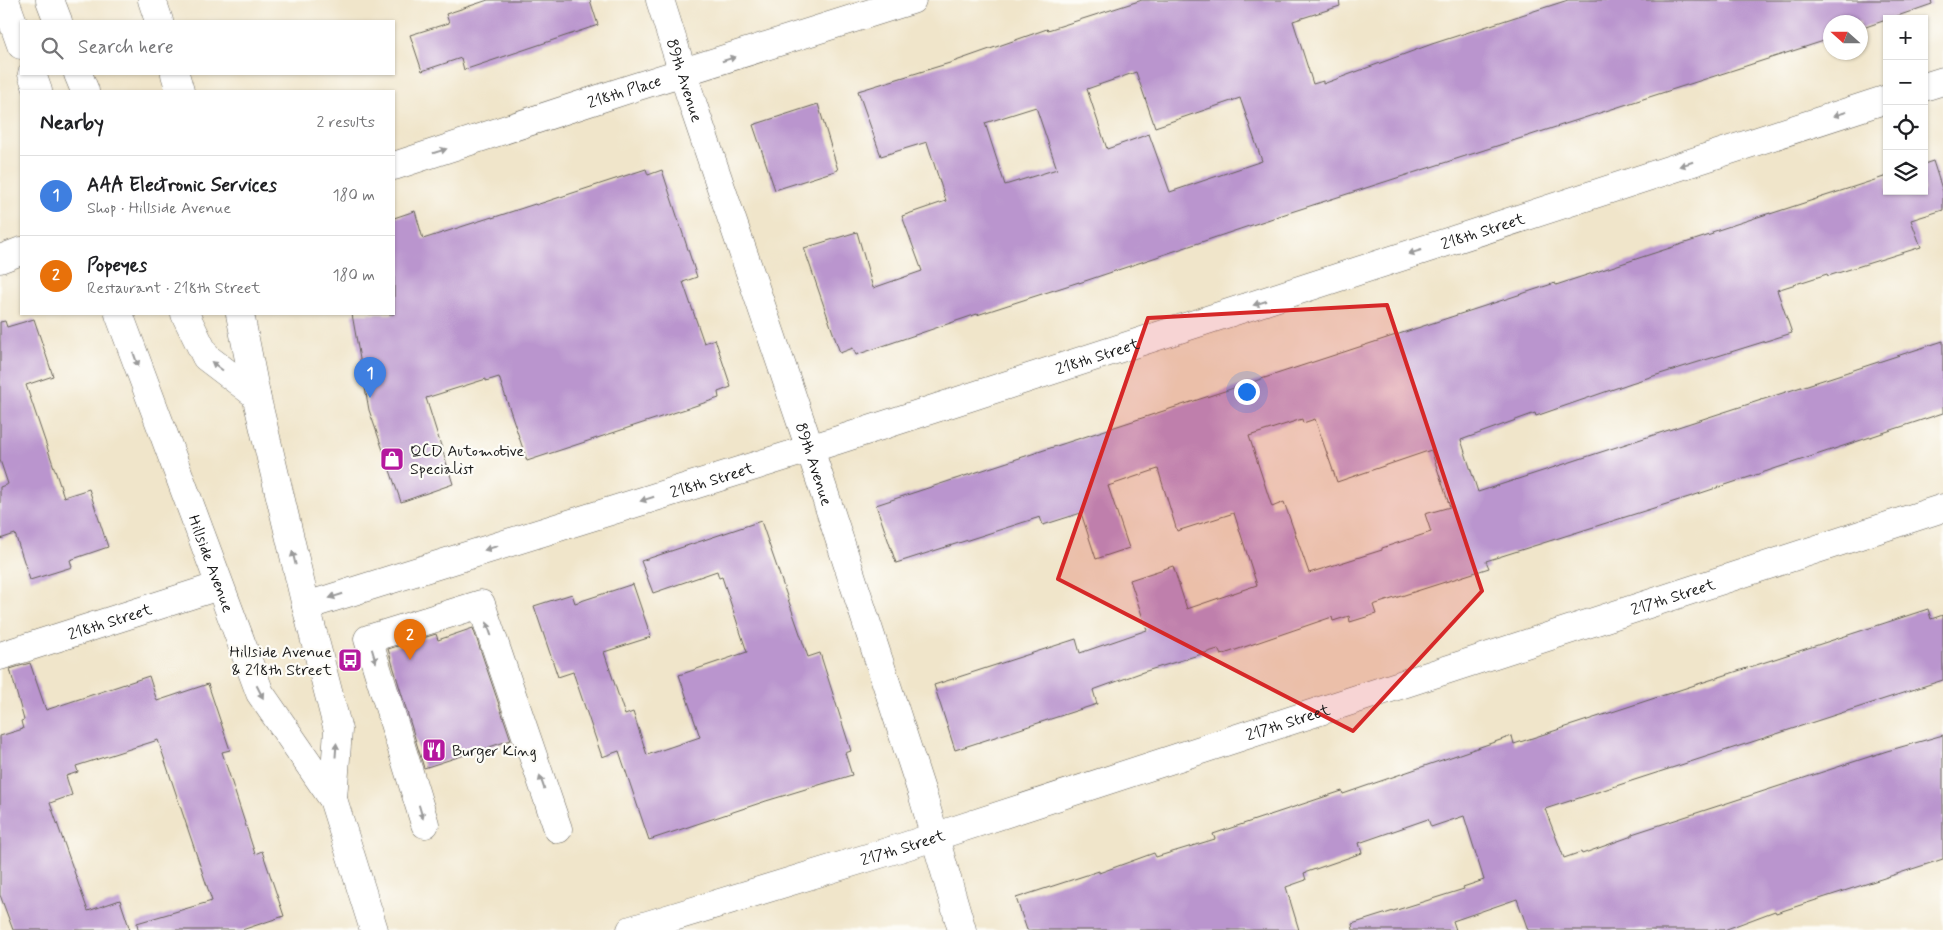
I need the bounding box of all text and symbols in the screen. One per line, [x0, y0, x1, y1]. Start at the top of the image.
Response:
north arrow [1823, 15, 1868, 60]
map controls [1883, 15, 1928, 195]
button: + [1883, 15, 1928, 60]
search box [20, 20, 395, 75]
icon: search [38, 34, 66, 62]
text: Search here [78, 35, 174, 60]
street label: 89th Avenue [661, 36, 707, 125]
one-way arrow [722, 54, 737, 62]
button: − [1883, 60, 1928, 105]
street label: 218th Place [585, 71, 664, 114]
button: locate [1883, 105, 1928, 150]
text: Nearby [40, 109, 104, 137]
one-way arrow [1833, 111, 1848, 118]
text: 2 results [317, 112, 375, 133]
one-way arrow [433, 147, 448, 155]
button: layers [1883, 150, 1928, 195]
one-way arrow [1678, 161, 1693, 169]
text: AAA Electronic Services [87, 173, 277, 198]
text: 1 [52, 185, 60, 206]
text: 180 m [332, 185, 375, 206]
text: Shop · Hillside Avenue [87, 198, 231, 219]
street label: 218th Street [1438, 208, 1528, 255]
one-way arrow [1407, 249, 1422, 257]
text: Popeyes [87, 253, 147, 278]
text: 2 [52, 265, 60, 286]
text: 180 m [332, 265, 375, 286]
text: Restaurant · 218th Street [87, 278, 261, 299]
one-way arrow [1253, 299, 1268, 307]
street label: 218th Street [1053, 334, 1143, 381]
one-way arrow [133, 352, 140, 367]
pin: 1 [354, 357, 386, 398]
one-way arrow [210, 361, 224, 371]
your location [1234, 379, 1260, 405]
street label: 89th Avenue [790, 420, 837, 509]
place label: QCD Automotive Specialist [410, 441, 524, 480]
shop icon: QCD Automotive Specialist [379, 446, 405, 472]
street label: 218th Street [667, 458, 757, 504]
one-way arrow [639, 496, 654, 504]
street label: Hillside Avenue [183, 512, 238, 616]
one-way arrow [484, 544, 499, 552]
one-way arrow [290, 550, 298, 565]
street label: 217th Street [1628, 574, 1719, 621]
one-way arrow [329, 593, 344, 601]
street label: 218th Street [65, 599, 155, 646]
pin: 2 [394, 619, 426, 660]
one-way arrow [485, 621, 493, 636]
place label: Hillside Avenue & 218th Street [230, 642, 333, 681]
bus stop icon: Hillside Avenue & 218th Street [337, 647, 363, 673]
one-way arrow [370, 649, 378, 664]
one-way arrow [256, 685, 264, 699]
street label: 217th Street [1243, 699, 1333, 747]
restaurant icon: Burger King [421, 737, 447, 763]
place label: Burger King [452, 741, 537, 763]
one-way arrow [333, 742, 341, 758]
one-way arrow [538, 775, 545, 790]
one-way arrow [418, 804, 426, 819]
street label: 217th Street [858, 825, 948, 871]

